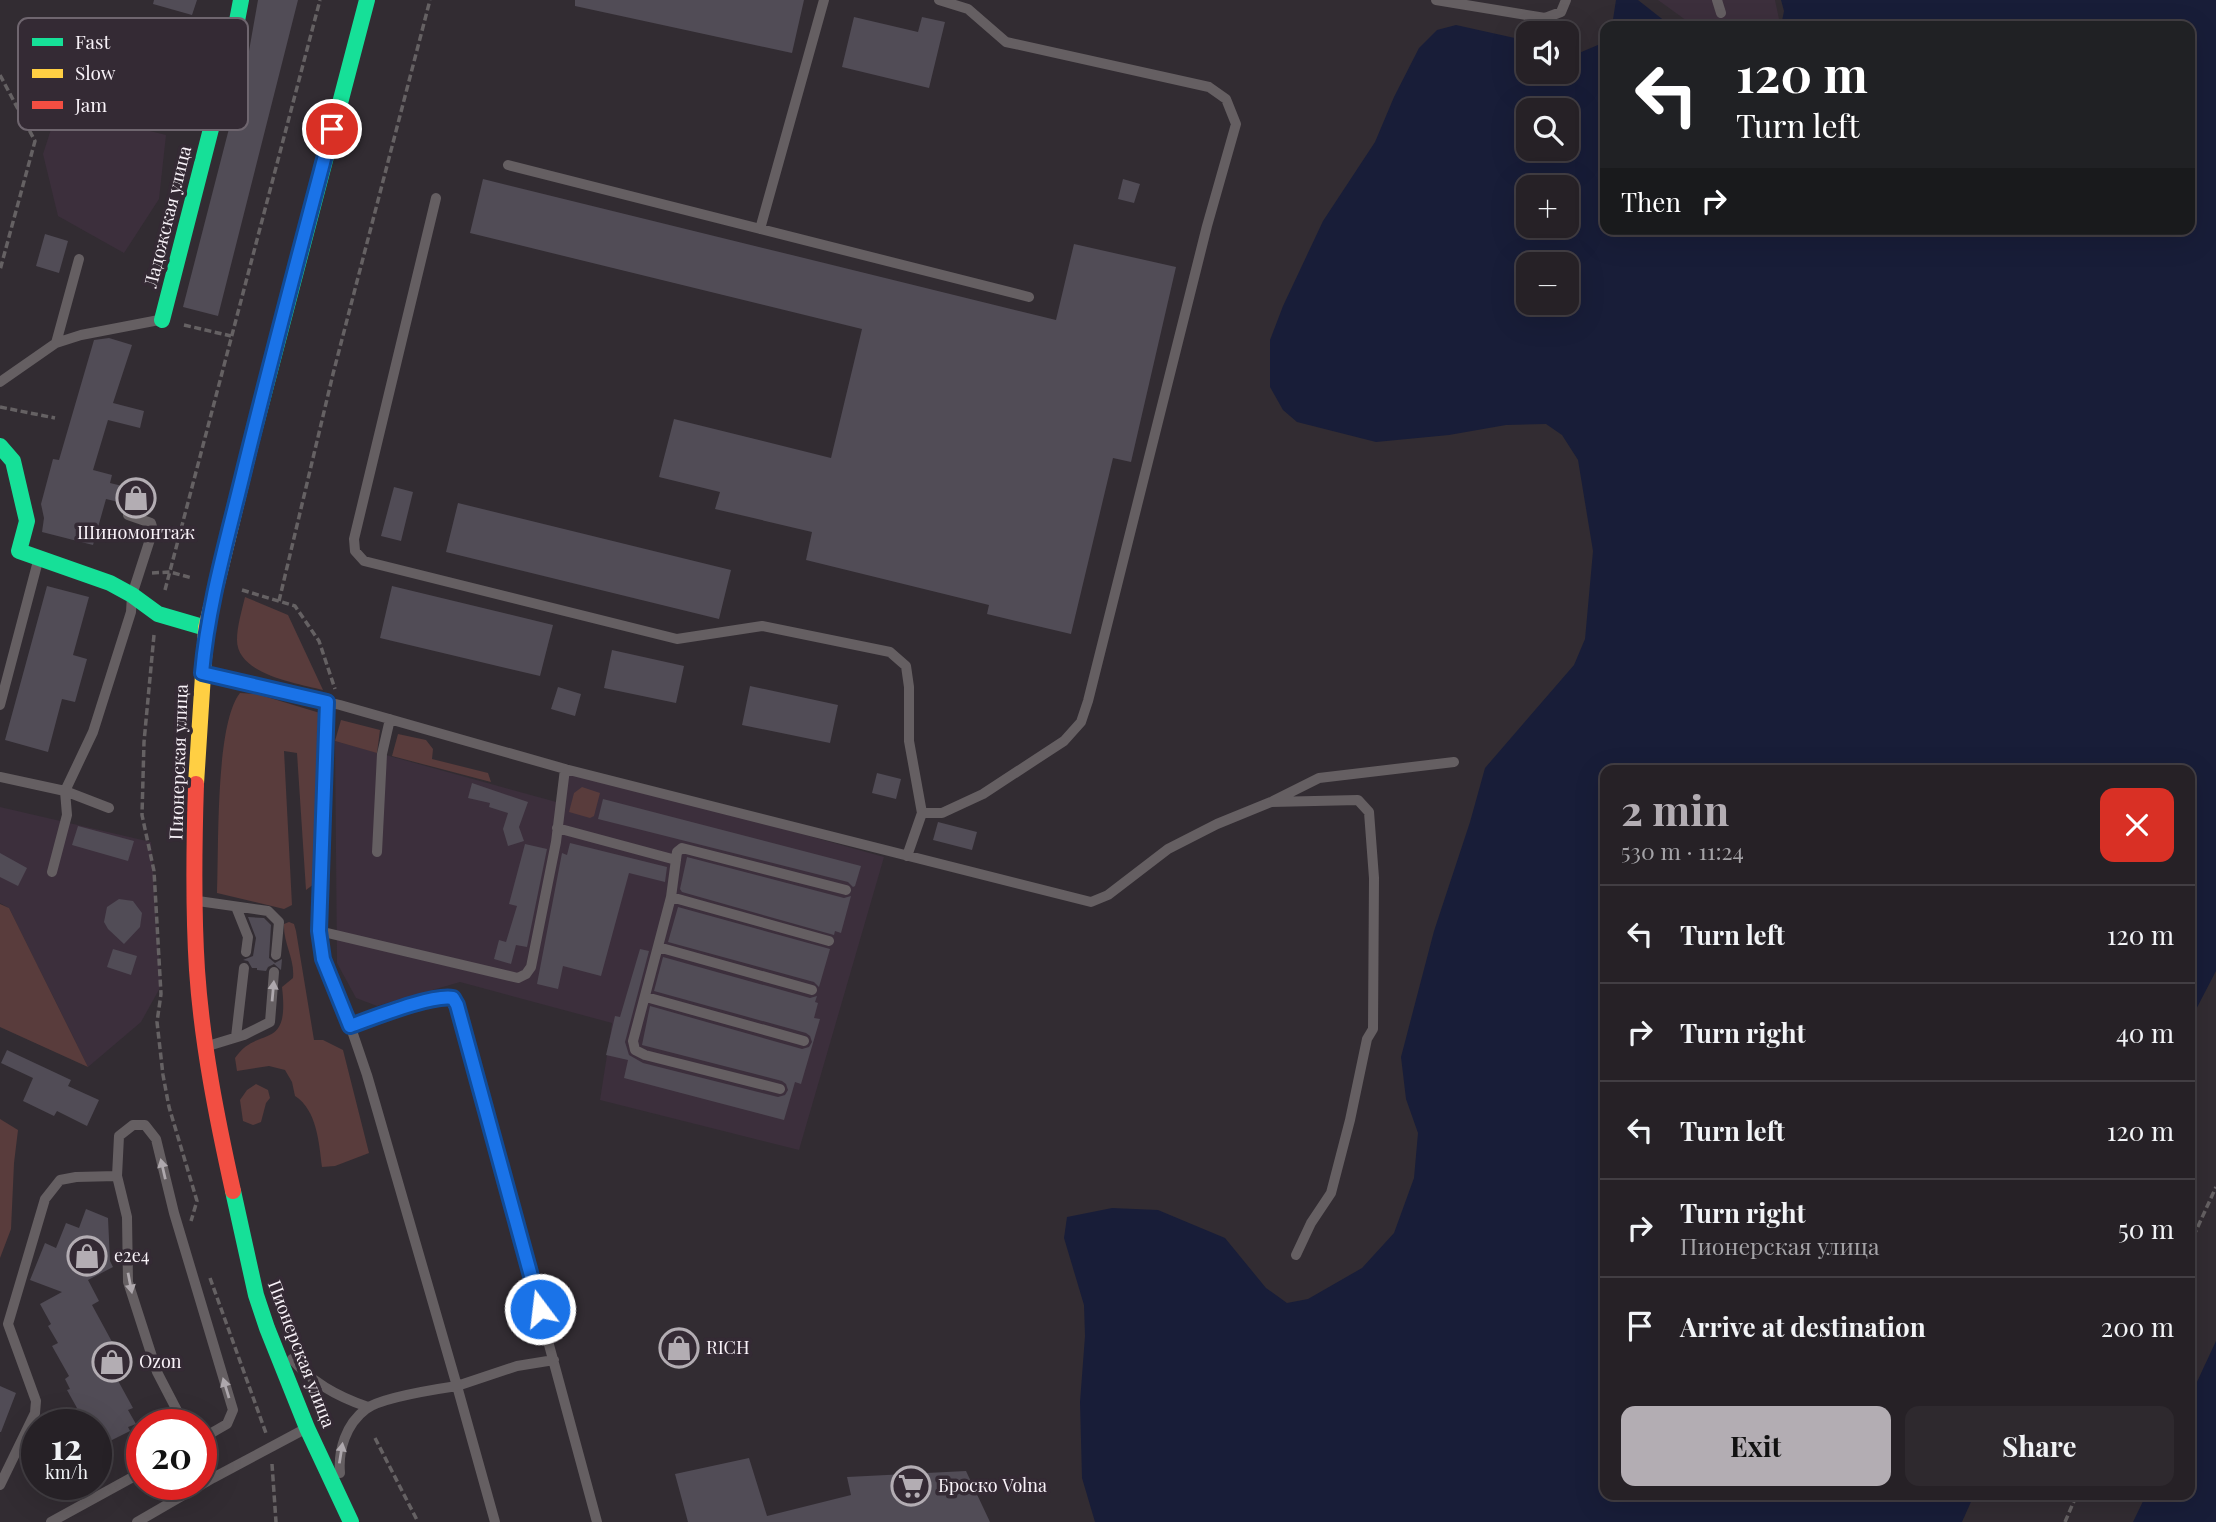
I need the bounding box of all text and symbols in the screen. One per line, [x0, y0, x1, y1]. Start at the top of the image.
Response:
legend [18, 18, 248, 130]
map controls [1516, 21, 1579, 315]
button: sound [1516, 21, 1579, 84]
text: Fast [75, 28, 111, 54]
text: 120 m [1736, 40, 1868, 105]
icon: left [1621, 49, 1712, 140]
text: Slow [75, 59, 116, 85]
text: Jam [74, 91, 107, 117]
button: search [1516, 98, 1579, 161]
pin [302, 99, 362, 159]
text: Turn left [1736, 103, 1860, 146]
icon: arrive [313, 110, 351, 148]
street label: Ладожская улица [138, 143, 196, 291]
button: + [1516, 175, 1579, 238]
icon: right [1695, 182, 1733, 220]
text: Then [1621, 184, 1681, 219]
button: − [1516, 252, 1579, 315]
shop icon: Шиномонтаж [115, 477, 157, 519]
place label: Шиномонтаж [77, 520, 195, 544]
street label: Пионерская улица [163, 684, 193, 840]
text: 2 min [1621, 781, 1729, 837]
button: close [2100, 788, 2174, 862]
text: 530 m · 11:24 [1621, 835, 1744, 866]
icon: left [1621, 915, 1659, 953]
text: Turn left [1680, 917, 1785, 952]
text: 120 m [2107, 917, 2174, 952]
one-way arrow [268, 980, 279, 1002]
icon: right [1621, 1013, 1659, 1051]
text: Turn right [1680, 1015, 1806, 1050]
text: 40 m [2116, 1015, 2174, 1050]
icon: left [1621, 1111, 1659, 1149]
text: Turn left [1680, 1113, 1785, 1148]
text: 120 m [2107, 1113, 2174, 1148]
one-way arrow [158, 1158, 169, 1180]
text: Turn right [1680, 1195, 1806, 1230]
icon: right [1621, 1209, 1659, 1247]
text: 50 m [2118, 1211, 2174, 1246]
text: Пионерская улица [1680, 1230, 1879, 1261]
shop icon: е2е4 [66, 1235, 108, 1277]
place label: е2е4 [114, 1243, 150, 1267]
position arrow [503, 1272, 577, 1346]
one-way arrow [125, 1273, 136, 1295]
street label: Пионерская улица [263, 1276, 341, 1431]
icon: arrive [1621, 1307, 1659, 1345]
text: Arrive at destination [1680, 1309, 1926, 1344]
text: 200 m [2101, 1309, 2174, 1344]
shop icon: RICH [658, 1327, 700, 1369]
place label: RICH [706, 1335, 750, 1359]
shop icon: Ozon [91, 1341, 133, 1383]
place label: Ozon [139, 1349, 182, 1373]
one-way arrow [220, 1377, 230, 1398]
button: Exit [1621, 1406, 1891, 1486]
button: Share [1905, 1406, 2174, 1486]
speed limit sign: 20 [126, 1409, 217, 1500]
text: 12 [51, 1422, 82, 1469]
one-way arrow [336, 1442, 347, 1464]
text: km/h [45, 1460, 88, 1484]
supermarket icon: Броско Volna [890, 1465, 932, 1507]
place label: Броско Volna [938, 1473, 1047, 1497]

